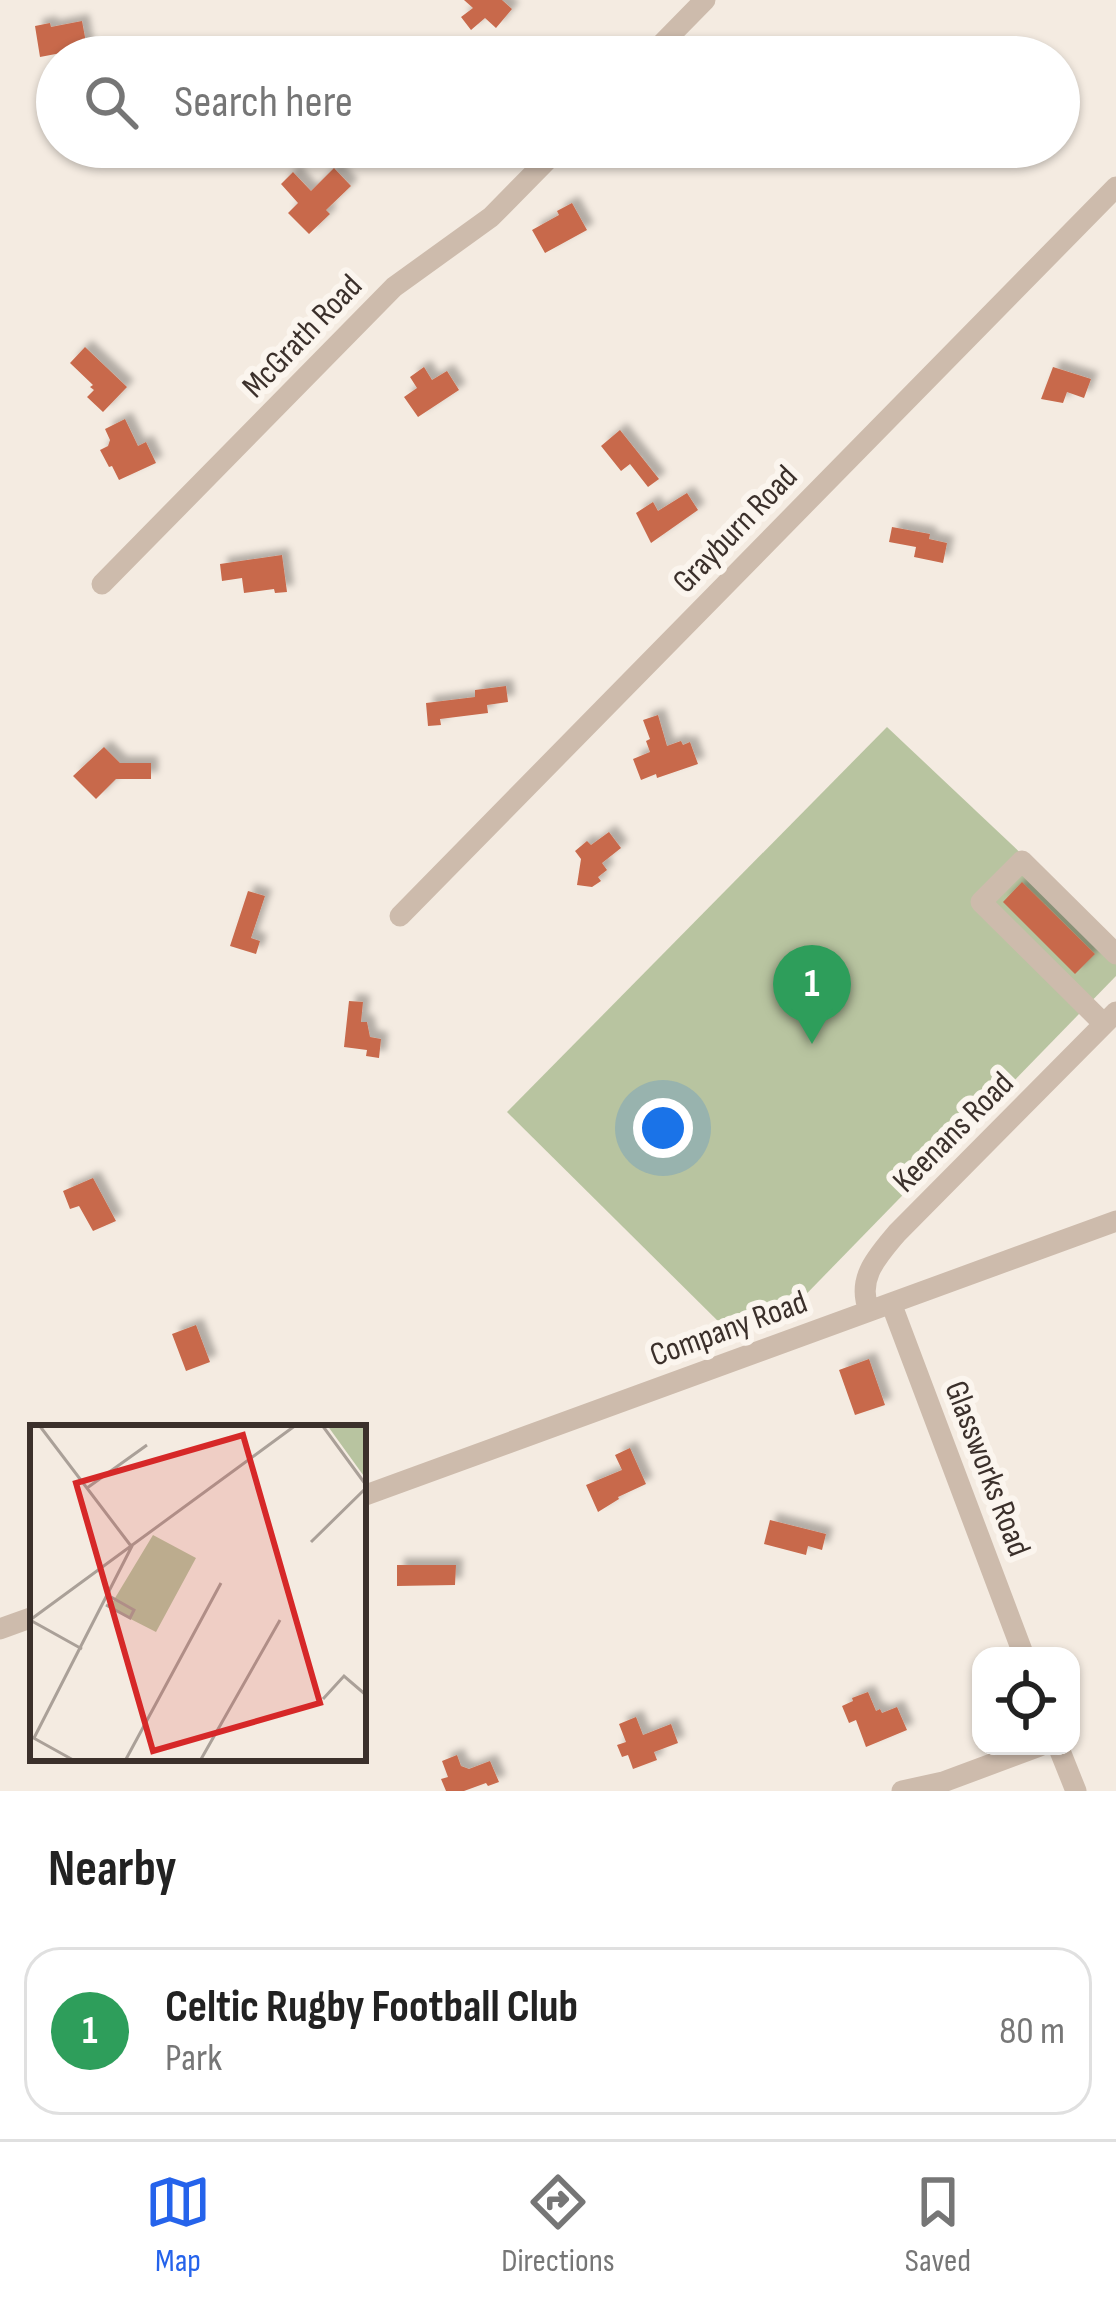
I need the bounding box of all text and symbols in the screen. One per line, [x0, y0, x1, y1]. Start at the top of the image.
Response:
search box [36, 36, 1080, 168]
icon: search [78, 69, 144, 135]
text: Search here [174, 75, 353, 130]
street label: McGrath Road [234, 267, 371, 406]
street label: Grayburn Road [665, 457, 806, 602]
pin: 1 [773, 945, 851, 1044]
street label: Keenans Road [885, 1064, 1022, 1201]
your location [633, 1098, 693, 1158]
street label: Company Road [645, 1282, 813, 1376]
street label: Glassworks Road [935, 1375, 1039, 1562]
inset map [30, 1425, 366, 1761]
map controls [972, 1647, 1080, 1755]
button: locate [972, 1647, 1080, 1755]
text: Nearby [48, 1839, 177, 1900]
text: Celtic Rugby Football Club [165, 1980, 578, 2035]
text: 1 [82, 2008, 98, 2055]
text: 80 m [999, 2008, 1065, 2055]
text: Park [165, 2035, 222, 2082]
tab: Map [145, 2169, 211, 2281]
tab: Directions [501, 2169, 615, 2281]
tab: Saved [905, 2169, 971, 2281]

